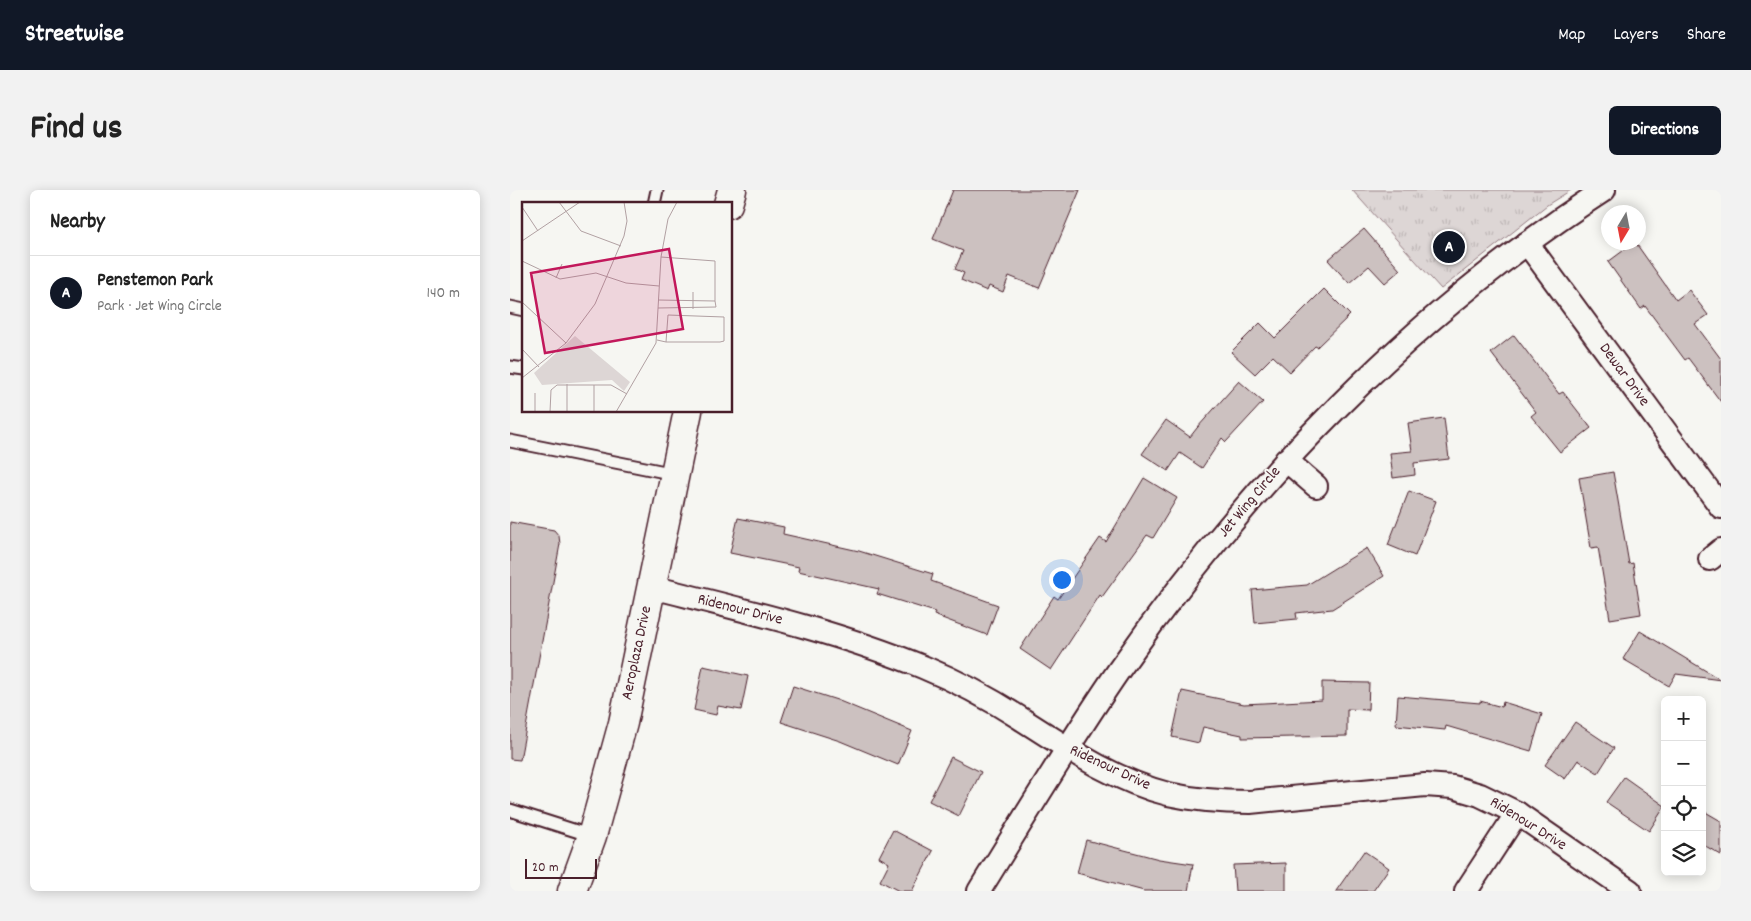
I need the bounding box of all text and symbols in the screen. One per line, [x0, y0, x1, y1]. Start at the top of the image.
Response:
text: Streetwise [25, 18, 124, 52]
text: Map [1558, 23, 1585, 48]
text: Layers [1613, 23, 1659, 48]
text: Share [1687, 23, 1726, 48]
text: Find us [30, 105, 122, 155]
button: Directions [1609, 106, 1721, 155]
inset map [522, 202, 732, 412]
north arrow [1601, 205, 1646, 250]
text: Nearby [50, 208, 105, 238]
pin: A [1433, 228, 1465, 266]
text: Penstemon Park [97, 268, 213, 295]
text: A [62, 282, 70, 305]
text: 140 m [426, 282, 460, 305]
text: Park · Jet Wing Circle [97, 295, 222, 318]
street label: Dewar Drive [1593, 338, 1655, 412]
street label: Jet Wing Circle [1213, 461, 1287, 543]
your location [1049, 567, 1075, 593]
street label: Ridenour Drive [695, 588, 785, 632]
street label: Aeroplaza Drive [616, 604, 658, 702]
map controls [1661, 696, 1706, 876]
button: + [1661, 696, 1706, 741]
street label: Ridenour Drive [1066, 739, 1154, 797]
button: − [1661, 741, 1706, 786]
button: locate [1661, 786, 1706, 831]
street label: Ridenour Drive [1485, 791, 1571, 857]
button: layers [1661, 831, 1706, 876]
scale bar [525, 856, 598, 879]
text: 20 m [532, 858, 559, 878]

